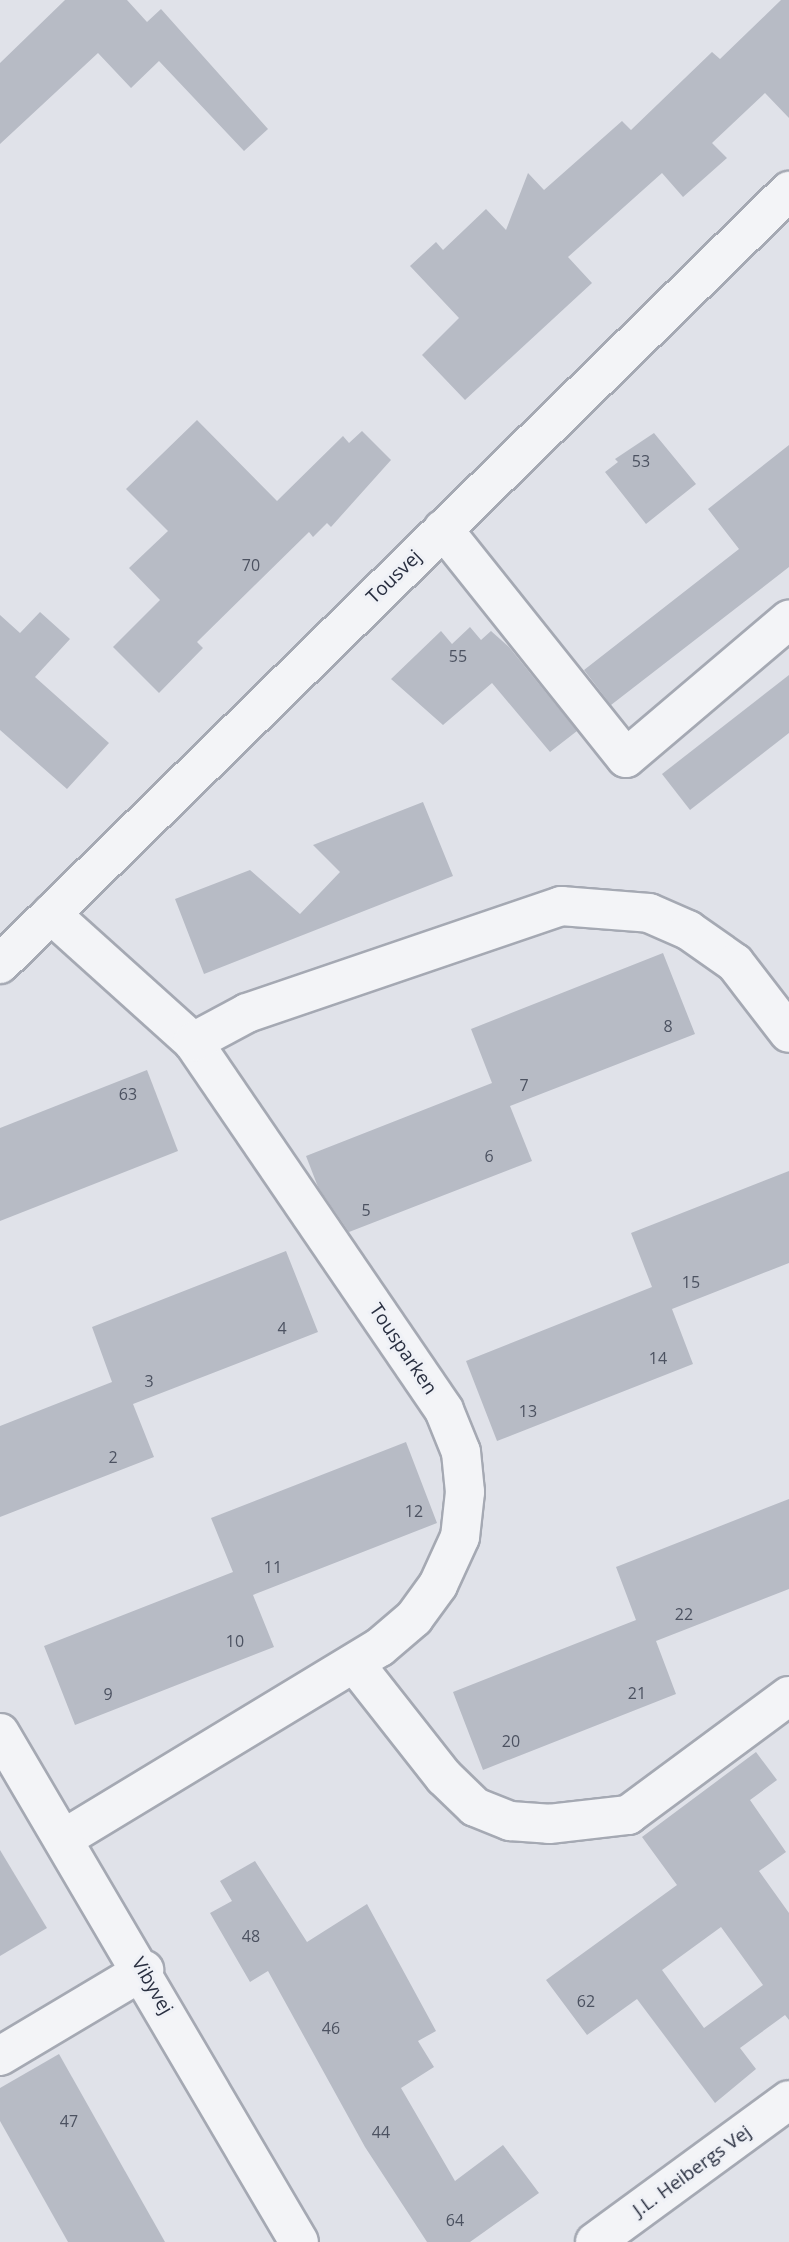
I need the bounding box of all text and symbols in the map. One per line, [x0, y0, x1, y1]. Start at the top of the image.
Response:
house number: 53 [632, 451, 650, 471]
street label: Tousvej [362, 545, 426, 609]
house number: 70 [242, 555, 260, 575]
house number: 55 [449, 646, 467, 666]
house number: 8 [663, 1016, 673, 1036]
house number: 7 [519, 1075, 529, 1095]
house number: 63 [119, 1084, 137, 1104]
house number: 6 [484, 1146, 494, 1166]
house number: 5 [361, 1200, 371, 1220]
house number: 15 [682, 1272, 700, 1292]
street label: Tousparken [364, 1299, 442, 1399]
house number: 4 [277, 1318, 287, 1338]
house number: 14 [649, 1348, 667, 1368]
house number: 3 [144, 1371, 154, 1391]
house number: 13 [519, 1401, 537, 1421]
house number: 2 [108, 1447, 118, 1467]
house number: 12 [405, 1501, 423, 1521]
house number: 11 [264, 1557, 282, 1577]
house number: 22 [675, 1604, 693, 1624]
house number: 10 [226, 1631, 244, 1651]
house number: 21 [628, 1683, 646, 1703]
house number: 9 [103, 1684, 113, 1704]
house number: 20 [502, 1731, 520, 1751]
house number: 48 [242, 1926, 260, 1946]
street label: Vibyvej [127, 1953, 177, 2019]
house number: 62 [577, 1991, 595, 2011]
house number: 46 [322, 2018, 340, 2038]
house number: 47 [60, 2111, 78, 2131]
street label: J.L. Heibergs Vej [628, 2120, 756, 2222]
house number: 44 [372, 2122, 390, 2142]
house number: 64 [446, 2210, 464, 2230]

